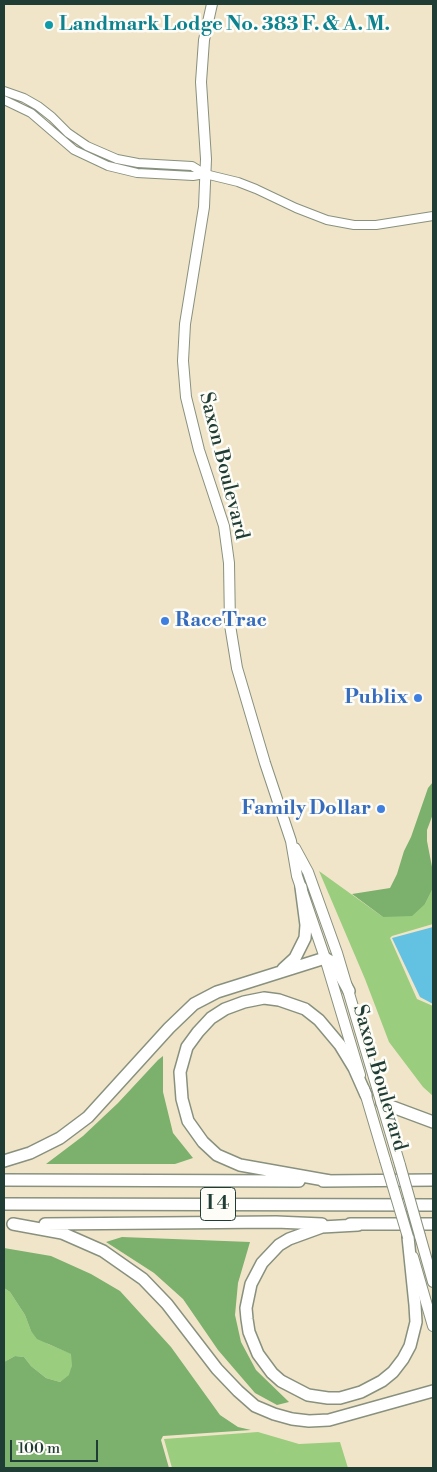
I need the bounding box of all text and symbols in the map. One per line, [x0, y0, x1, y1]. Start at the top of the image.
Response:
place label: Landmark Lodge No. 383 F. & A. M. [59, 13, 390, 37]
marker: Landmark Lodge No. 383 F. & A. M. [43, 19, 55, 31]
street label: Saxon Boulevard [193, 390, 253, 542]
place label: RaceTrac [175, 609, 267, 633]
marker: RaceTrac [159, 615, 171, 627]
place label: Publix [344, 686, 408, 710]
marker: Publix [412, 692, 424, 704]
place label: Family Dollar [242, 797, 371, 821]
marker: Family Dollar [375, 803, 387, 815]
street label: Saxon Boulevard [347, 1002, 411, 1154]
road number: I 4 [200, 1188, 236, 1220]
scale bar [12, 1430, 100, 1462]
text: 100 m [18, 1439, 60, 1458]

